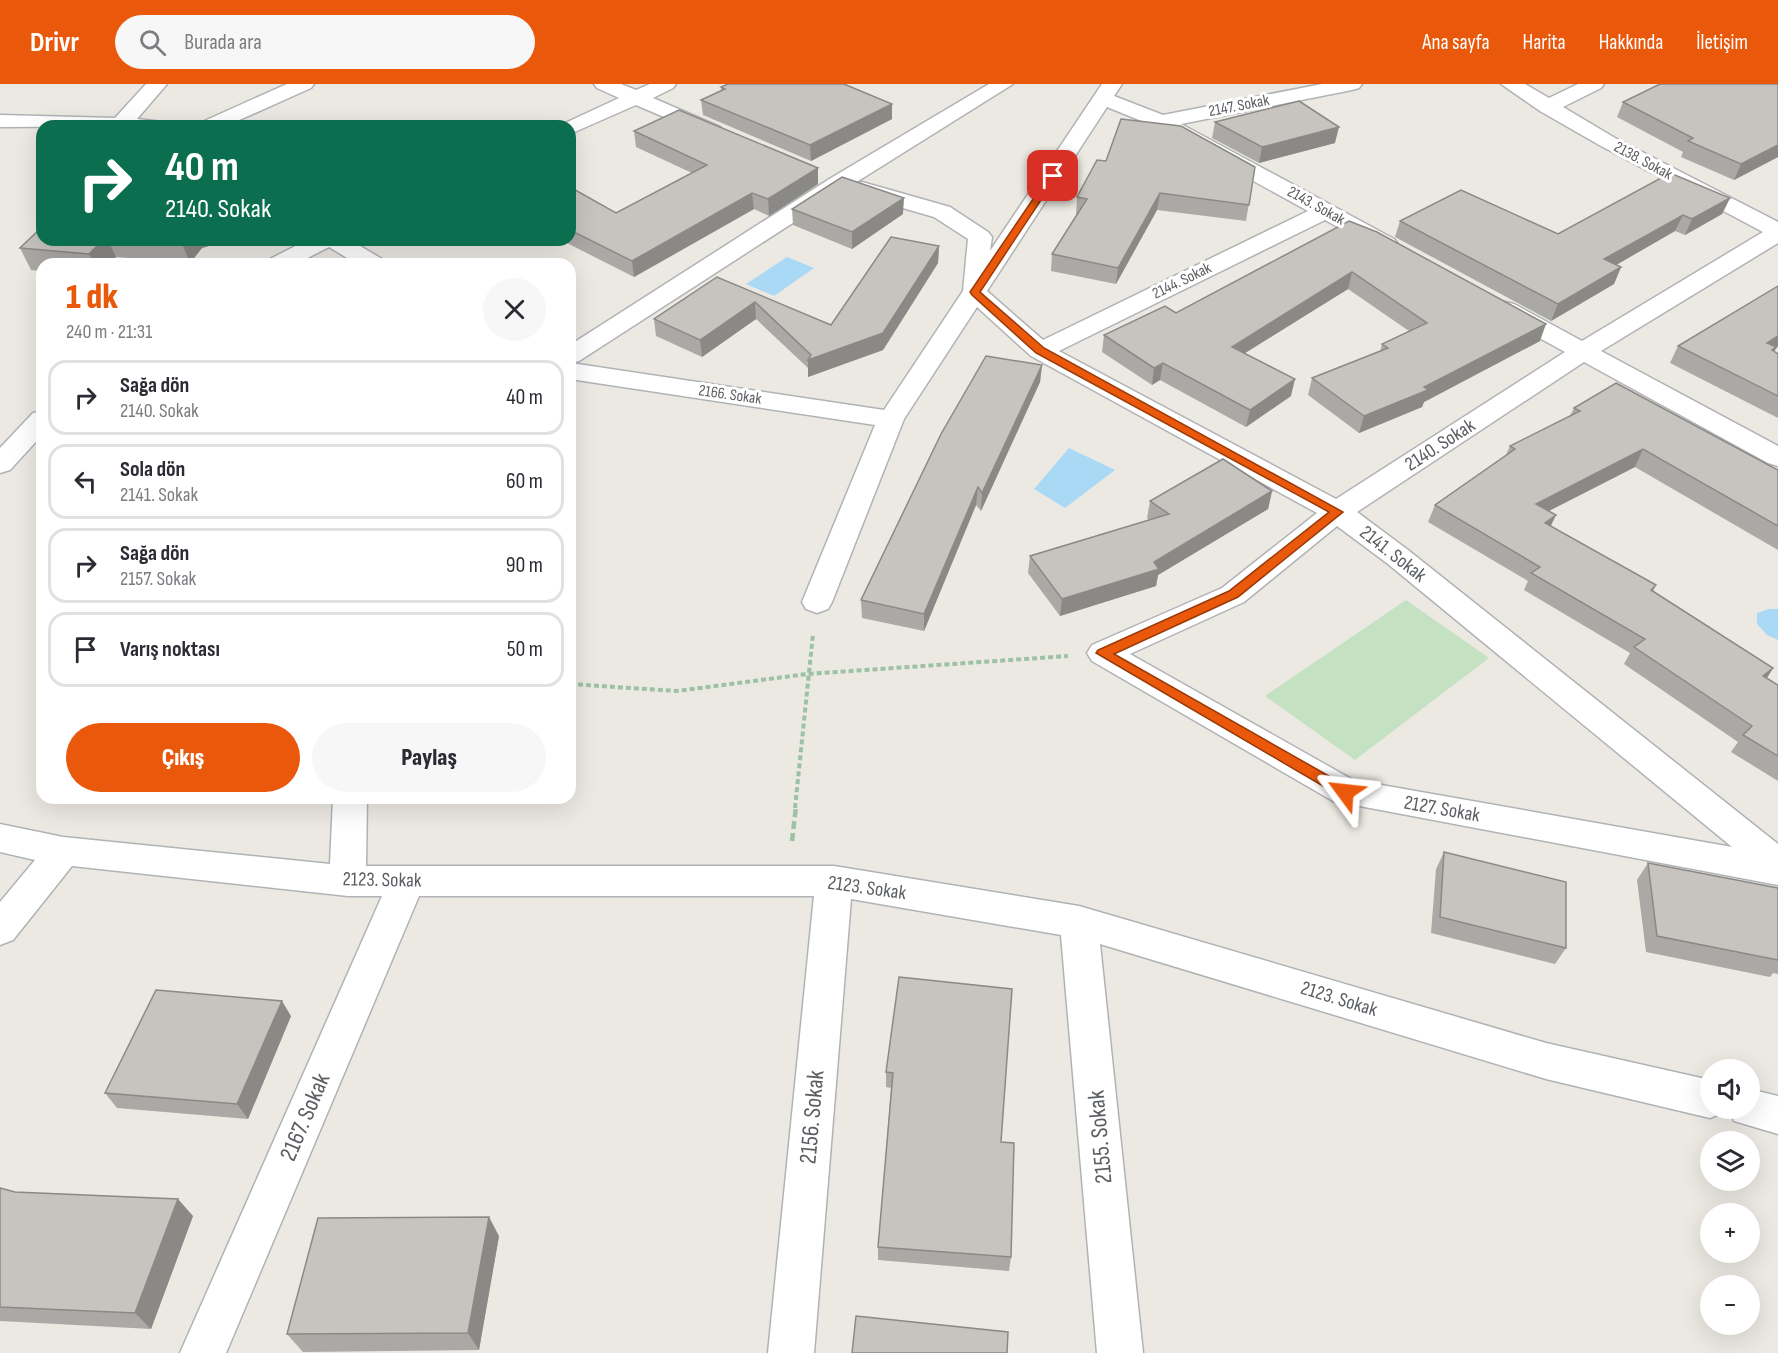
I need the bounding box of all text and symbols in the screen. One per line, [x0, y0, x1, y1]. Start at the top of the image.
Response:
search box [115, 15, 535, 69]
text: Drivr [30, 26, 79, 59]
icon: search [136, 26, 169, 59]
text: Burada ara [184, 29, 262, 56]
text: Ana sayfa [1422, 30, 1490, 55]
text: Harita [1523, 30, 1566, 55]
text: Hakkında [1599, 30, 1663, 55]
text: İletişim [1696, 30, 1748, 55]
street label: 2147. Sokak [1207, 91, 1271, 121]
street label: 2138. Sokak [1611, 138, 1675, 184]
text: 40 m [165, 142, 239, 193]
icon: right [66, 144, 144, 222]
pin [1027, 150, 1078, 201]
icon: arrive [1036, 159, 1069, 192]
street label: 2143. Sokak [1284, 182, 1348, 230]
text: 2140. Sokak [165, 193, 271, 225]
street label: 2144. Sokak [1149, 259, 1215, 303]
text: 1 dk [66, 276, 118, 319]
button: close [483, 278, 546, 341]
text: 240 m · 21:31 [66, 320, 152, 344]
text: Sağa dön [120, 372, 189, 399]
icon: right [69, 381, 102, 414]
street label: 2166. Sokak [697, 381, 763, 409]
text: 40 m [506, 384, 543, 411]
text: 2140. Sokak [120, 399, 199, 423]
street label: 2140. Sokak [1400, 413, 1480, 477]
text: Sola dön [120, 456, 185, 483]
icon: left [69, 465, 102, 498]
text: 60 m [506, 468, 543, 495]
text: 2141. Sokak [120, 483, 198, 507]
street label: 2141. Sokak [1355, 521, 1431, 588]
text: Sağa dön [120, 540, 189, 567]
icon: right [69, 549, 102, 582]
text: 90 m [506, 552, 543, 579]
text: 2157. Sokak [120, 567, 196, 591]
icon: arrive [69, 633, 102, 666]
text: Varış noktası [120, 636, 220, 663]
text: 50 m [507, 636, 543, 663]
button: Çıkış [66, 723, 300, 792]
button: Paylaş [312, 723, 546, 792]
position arrow [1313, 760, 1377, 824]
street label: 2127. Sokak [1402, 791, 1482, 828]
street label: 2123. Sokak [342, 867, 422, 893]
street label: 2123. Sokak [826, 871, 908, 905]
street label: 2123. Sokak [1298, 976, 1381, 1022]
map controls [1700, 1059, 1760, 1335]
button: sound [1700, 1059, 1760, 1119]
street label: 2167. Sokak [274, 1069, 336, 1165]
street label: 2156. Sokak [793, 1069, 831, 1165]
street label: 2155. Sokak [1081, 1089, 1119, 1185]
button: layers [1700, 1131, 1760, 1191]
button: + [1700, 1203, 1760, 1263]
button: − [1700, 1275, 1760, 1335]

